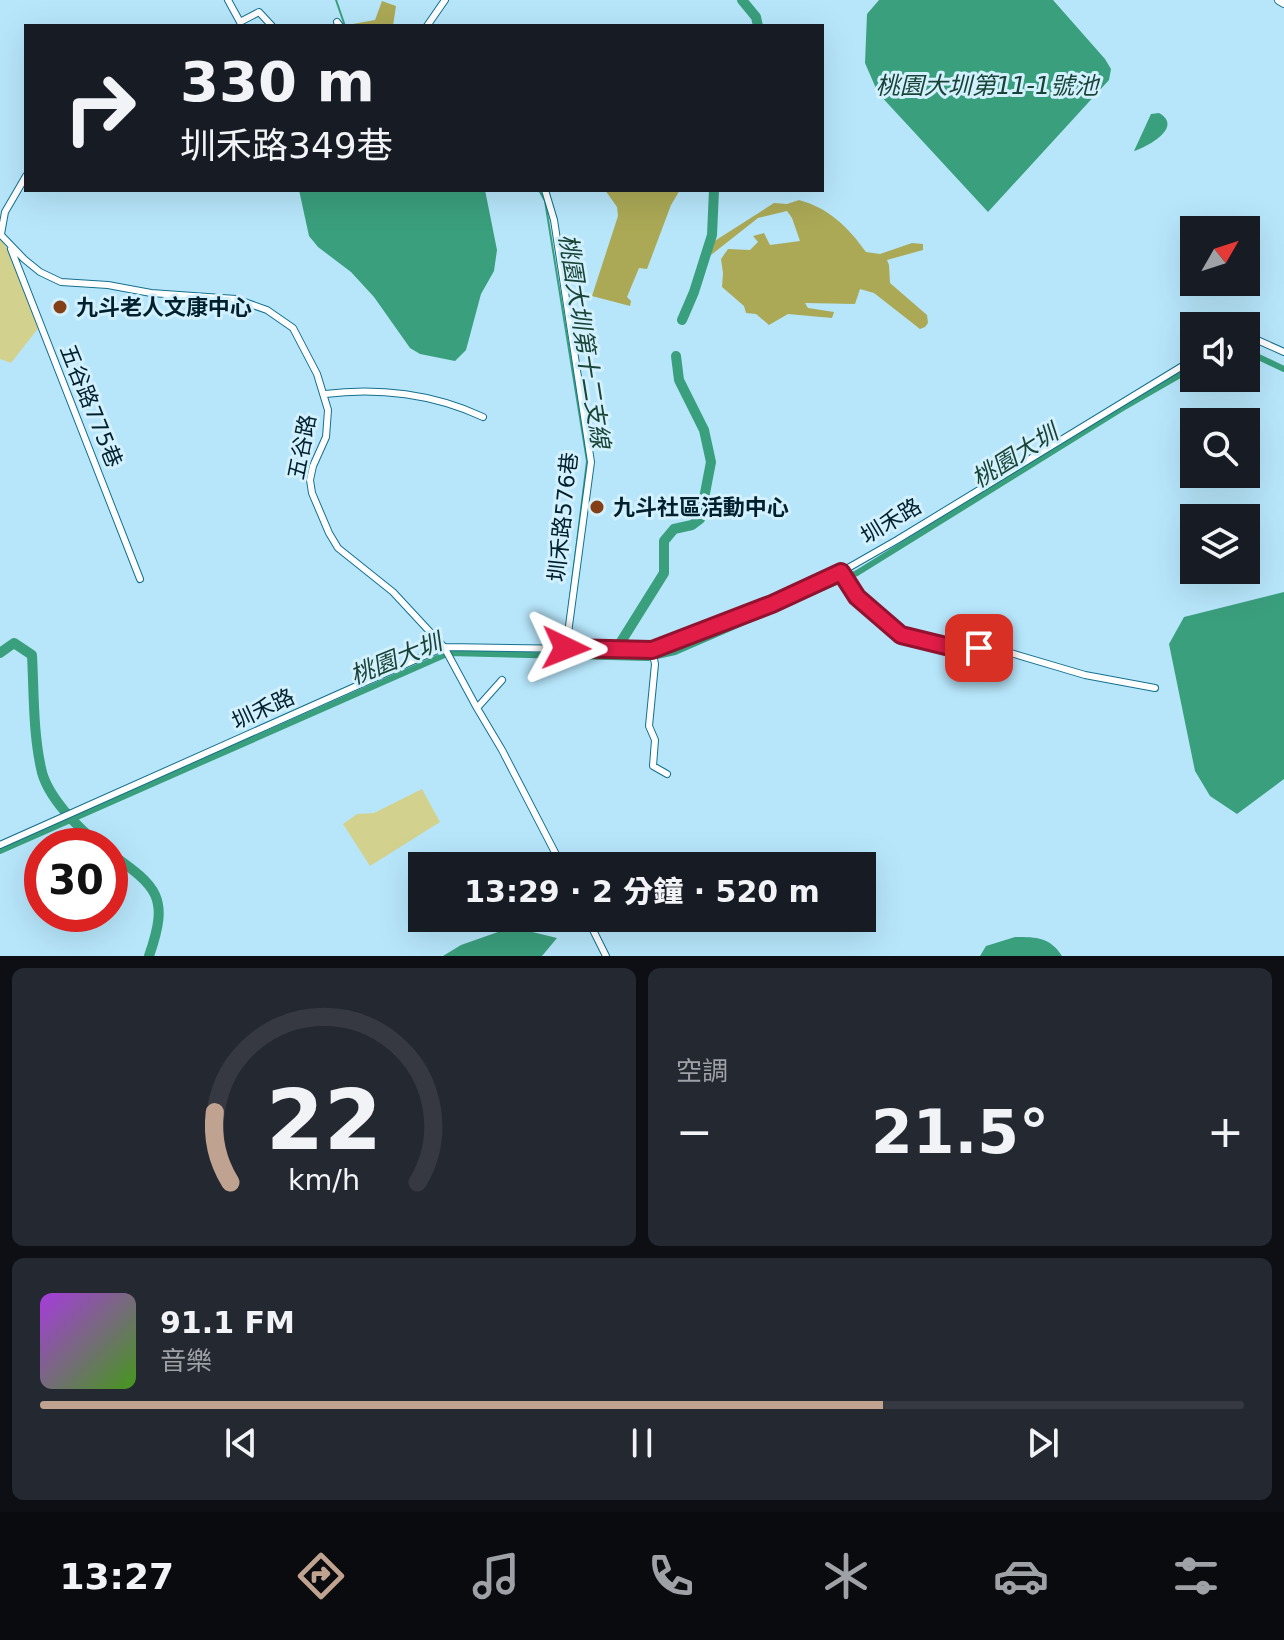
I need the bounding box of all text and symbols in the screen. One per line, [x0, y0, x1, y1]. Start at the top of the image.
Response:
text: 330 m [180, 49, 375, 114]
icon: right [48, 56, 152, 160]
water label: 桃園大圳第11-1號池 [876, 72, 1101, 100]
text: 圳禾路349巷 [180, 125, 393, 166]
north arrow [1180, 216, 1260, 296]
map controls [1180, 216, 1260, 584]
water label: 桃園大圳第十二支線 [553, 232, 615, 453]
place label: 九斗老人文康中心 [76, 295, 252, 320]
marker: 九斗老人文康中心 [51, 298, 69, 316]
button: sound [1180, 312, 1260, 392]
street label: 五谷路775巷 [55, 341, 127, 471]
button: search [1180, 408, 1260, 488]
street label: 五谷路 [283, 412, 321, 482]
water label: 桃園大圳 [967, 417, 1066, 493]
street label: 圳禾路576巷 [544, 451, 582, 583]
street label: 圳禾路 [856, 493, 926, 549]
place label: 九斗社區活動中心 [613, 495, 789, 520]
marker: 九斗社區活動中心 [588, 498, 606, 516]
button: layers [1180, 504, 1260, 584]
position arrow [524, 606, 608, 690]
pin [945, 614, 1013, 682]
icon: arrive [957, 626, 1001, 670]
water label: 桃園大圳 [346, 627, 449, 690]
street label: 圳禾路 [228, 684, 298, 734]
speed limit sign: 30 [24, 828, 128, 932]
text: 13:29 · 2 分鐘 · 520 m [464, 874, 820, 909]
text: 空調 [676, 1056, 728, 1086]
text: 22 [266, 1072, 382, 1169]
text: 21.5° [871, 1097, 1049, 1167]
text: − [676, 1106, 713, 1157]
text: + [1207, 1106, 1244, 1157]
text: km/h [288, 1163, 360, 1197]
text: 91.1 FM [160, 1305, 295, 1340]
text: 音樂 [160, 1346, 212, 1376]
icon: previous [219, 1421, 263, 1465]
icon: pause [620, 1421, 664, 1465]
icon: next [1021, 1421, 1065, 1465]
icon: directions [293, 1548, 349, 1604]
icon: music [468, 1548, 524, 1604]
icon: phone [643, 1548, 699, 1604]
icon: climate [818, 1548, 874, 1604]
icon: car [993, 1548, 1049, 1604]
icon: filters [1168, 1548, 1224, 1604]
text: 13:27 [60, 1556, 174, 1597]

